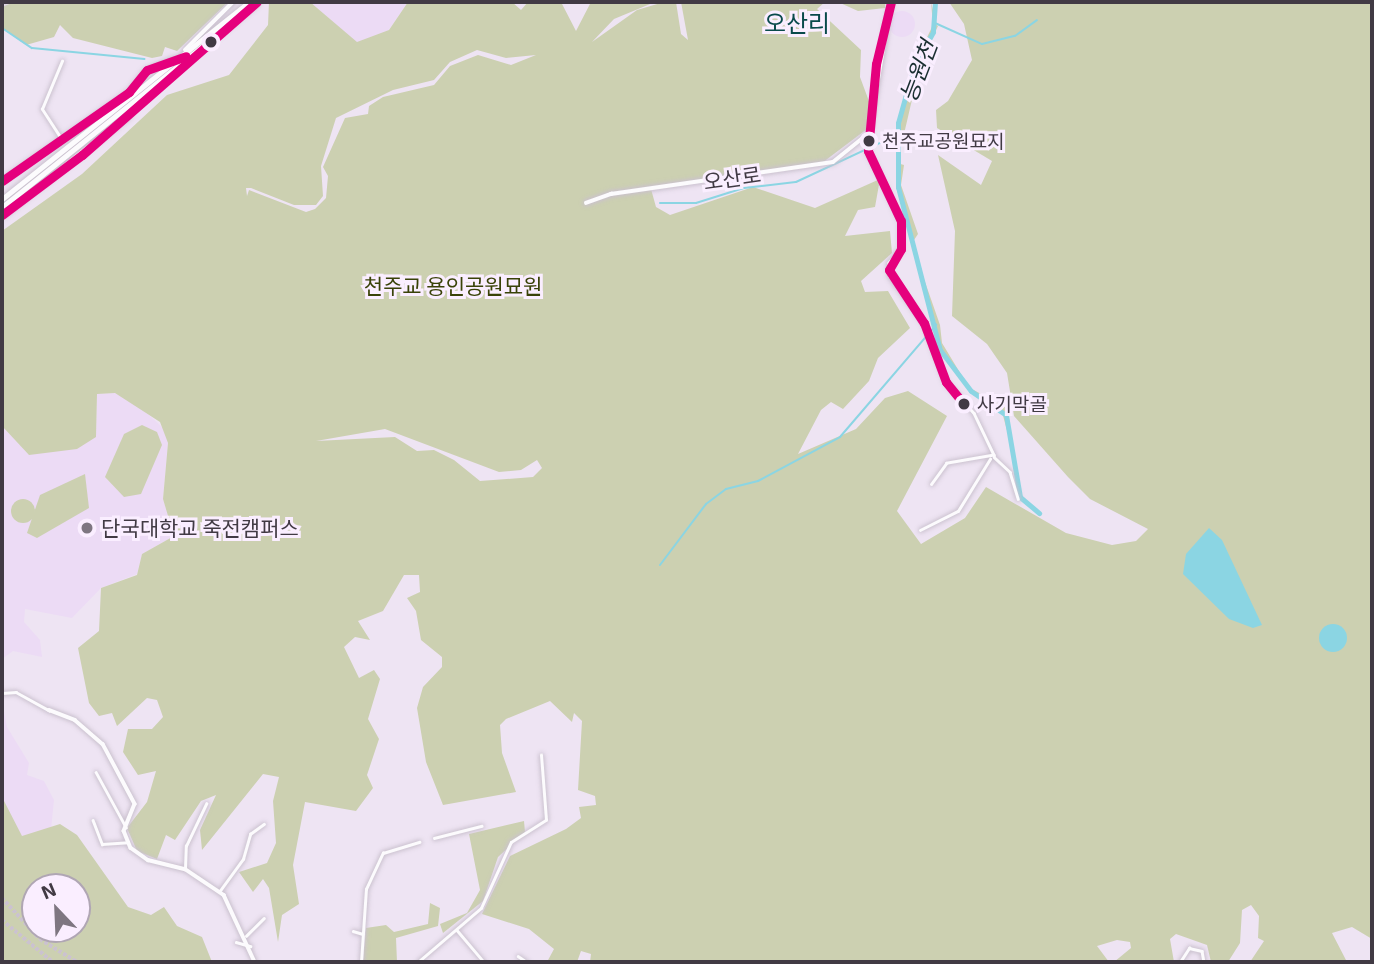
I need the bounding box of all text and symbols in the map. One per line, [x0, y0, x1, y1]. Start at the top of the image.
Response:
district label: 오산리 [764, 9, 830, 37]
unlabelled marker [204, 35, 218, 49]
water label: 능원천 [894, 36, 942, 106]
place label: 천주교공원묘지 [882, 130, 1004, 152]
marker: 천주교공원묘지 [862, 134, 876, 148]
street label: 오산로 [702, 161, 762, 195]
park label: 천주교 용인공원묘원 [364, 273, 542, 299]
place label: 사기막골 [977, 393, 1047, 415]
marker: 사기막골 [957, 397, 971, 411]
place label: 단국대학교 죽전캠퍼스 [101, 515, 299, 541]
marker: 단국대학교 죽전캠퍼스 [79, 520, 95, 536]
north arrow [21, 873, 91, 943]
text: N [38, 877, 59, 903]

